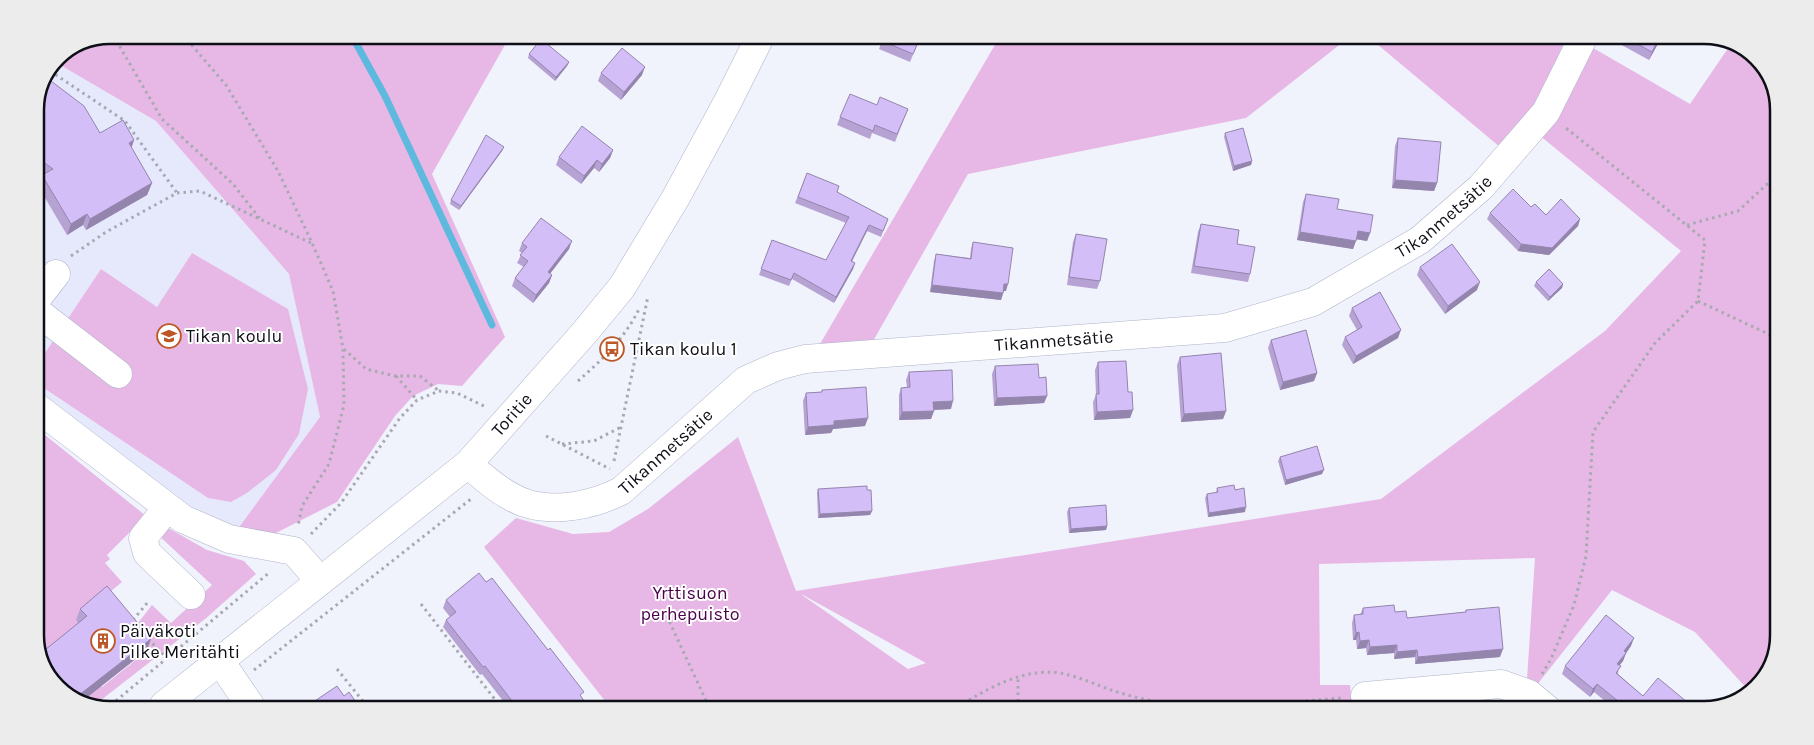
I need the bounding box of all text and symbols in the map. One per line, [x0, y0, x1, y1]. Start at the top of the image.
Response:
street label: Tikanmetsätie [1392, 171, 1497, 263]
school or university icon: Tikan koulu [156, 323, 182, 349]
place label: Tikan koulu [186, 325, 282, 347]
street label: Tikanmetsätie [994, 325, 1114, 356]
bus stop icon: Tikan koulu 1 [599, 336, 625, 362]
place label: Tikan koulu 1 [630, 338, 737, 360]
street label: Toritie [487, 388, 537, 441]
street label: Tikanmetsätie [614, 404, 717, 499]
park label: Yrttisuon perhepuisto [640, 582, 740, 625]
place label: Päiväkoti Pilke Meritähti [120, 620, 240, 663]
building icon: Päiväkoti Pilke Meritähti [90, 628, 116, 654]

